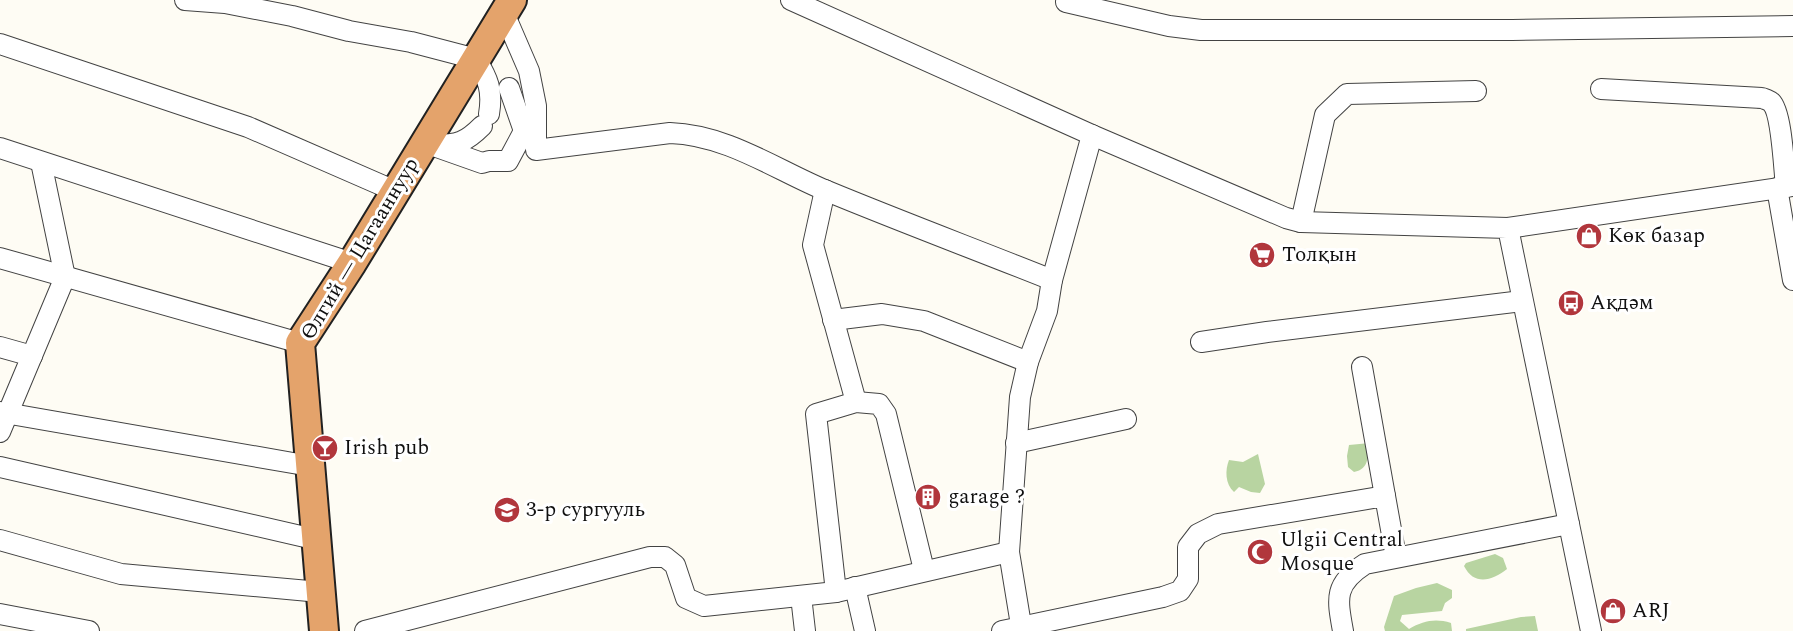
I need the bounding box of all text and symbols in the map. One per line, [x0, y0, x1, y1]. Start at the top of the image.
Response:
street label: Өлгий — Цагааннуур [293, 152, 427, 346]
place label: Көк базар [1608, 220, 1705, 252]
shop icon: Көк базар [1574, 221, 1604, 251]
place label: Толқын [1282, 239, 1357, 271]
supermarket icon: Толқын [1247, 240, 1277, 270]
place label: Ақдəм [1590, 287, 1654, 319]
bus stop icon: Ақдəм [1556, 288, 1586, 318]
place label: Irish pub [344, 432, 429, 464]
bar icon: Irish pub [310, 433, 340, 463]
place label: garage ? [948, 481, 1025, 513]
building icon: garage ? [913, 482, 943, 512]
place label: 3-р сургууль [526, 494, 645, 526]
school or university icon: 3-р сургууль [492, 495, 522, 525]
place label: Ulgii Central Mosque [1280, 524, 1403, 580]
mosque icon: Ulgii Central Mosque [1245, 537, 1275, 567]
place label: ARJ [1632, 595, 1670, 627]
shop icon: ARJ [1598, 596, 1628, 626]

